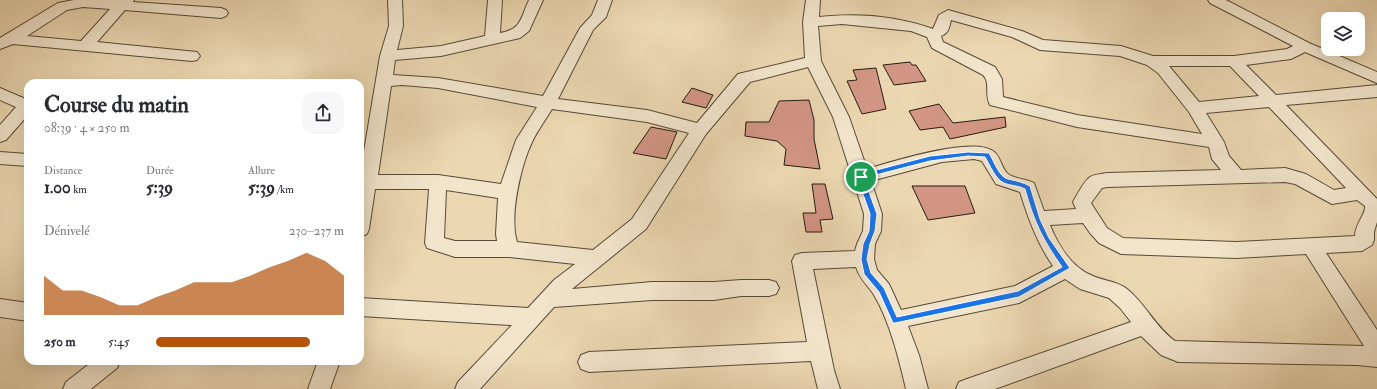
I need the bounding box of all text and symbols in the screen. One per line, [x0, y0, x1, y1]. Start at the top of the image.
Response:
map controls [1321, 12, 1365, 56]
button: layers [1321, 12, 1365, 56]
text: Course du matin [44, 91, 189, 119]
button: share [302, 92, 344, 134]
text: 08:39 · 4 × 250 m [44, 120, 130, 136]
pin [844, 160, 878, 194]
text: Distance [44, 164, 82, 177]
text: Durée [146, 164, 174, 177]
text: Allure [248, 164, 275, 177]
icon: arrive [850, 166, 872, 188]
text: 1.00 [44, 177, 71, 198]
text: 5:39 [146, 177, 173, 198]
text: 5:39 [248, 177, 275, 198]
text: km [71, 183, 87, 196]
text: /km [275, 183, 294, 196]
text: Dénivelé [44, 223, 90, 239]
text: 230–237 m [289, 223, 344, 239]
text: 250 m [44, 334, 76, 350]
text: 5:45 [108, 334, 130, 350]

